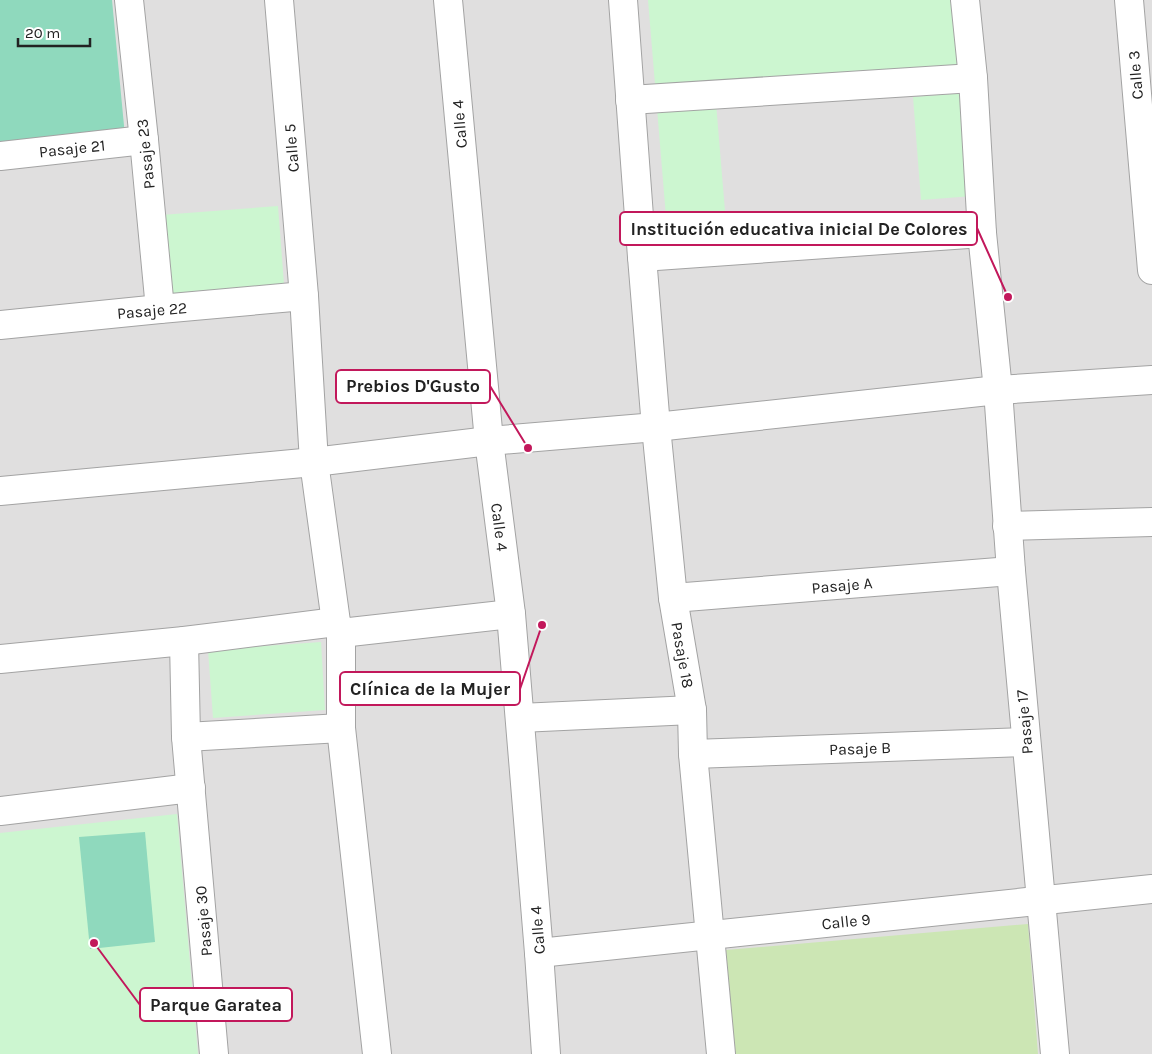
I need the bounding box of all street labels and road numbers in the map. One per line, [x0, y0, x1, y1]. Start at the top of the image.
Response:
street label: Calle 3 [1124, 50, 1147, 100]
street label: Calle 4 [448, 99, 471, 149]
street label: Pasaje 23 [132, 118, 159, 190]
street label: Calle 5 [280, 123, 303, 173]
street label: Pasaje 21 [38, 136, 106, 161]
street label: Pasaje 22 [116, 298, 188, 323]
street label: Calle 4 [487, 502, 512, 552]
street label: Pasaje A [811, 573, 873, 598]
street label: Pasaje 18 [667, 620, 698, 690]
street label: Pasaje 17 [1012, 688, 1037, 755]
street label: Pasaje B [829, 738, 891, 759]
street label: Pasaje 30 [191, 885, 216, 957]
street label: Calle 4 [526, 905, 549, 955]
street label: Calle 9 [821, 909, 871, 933]

